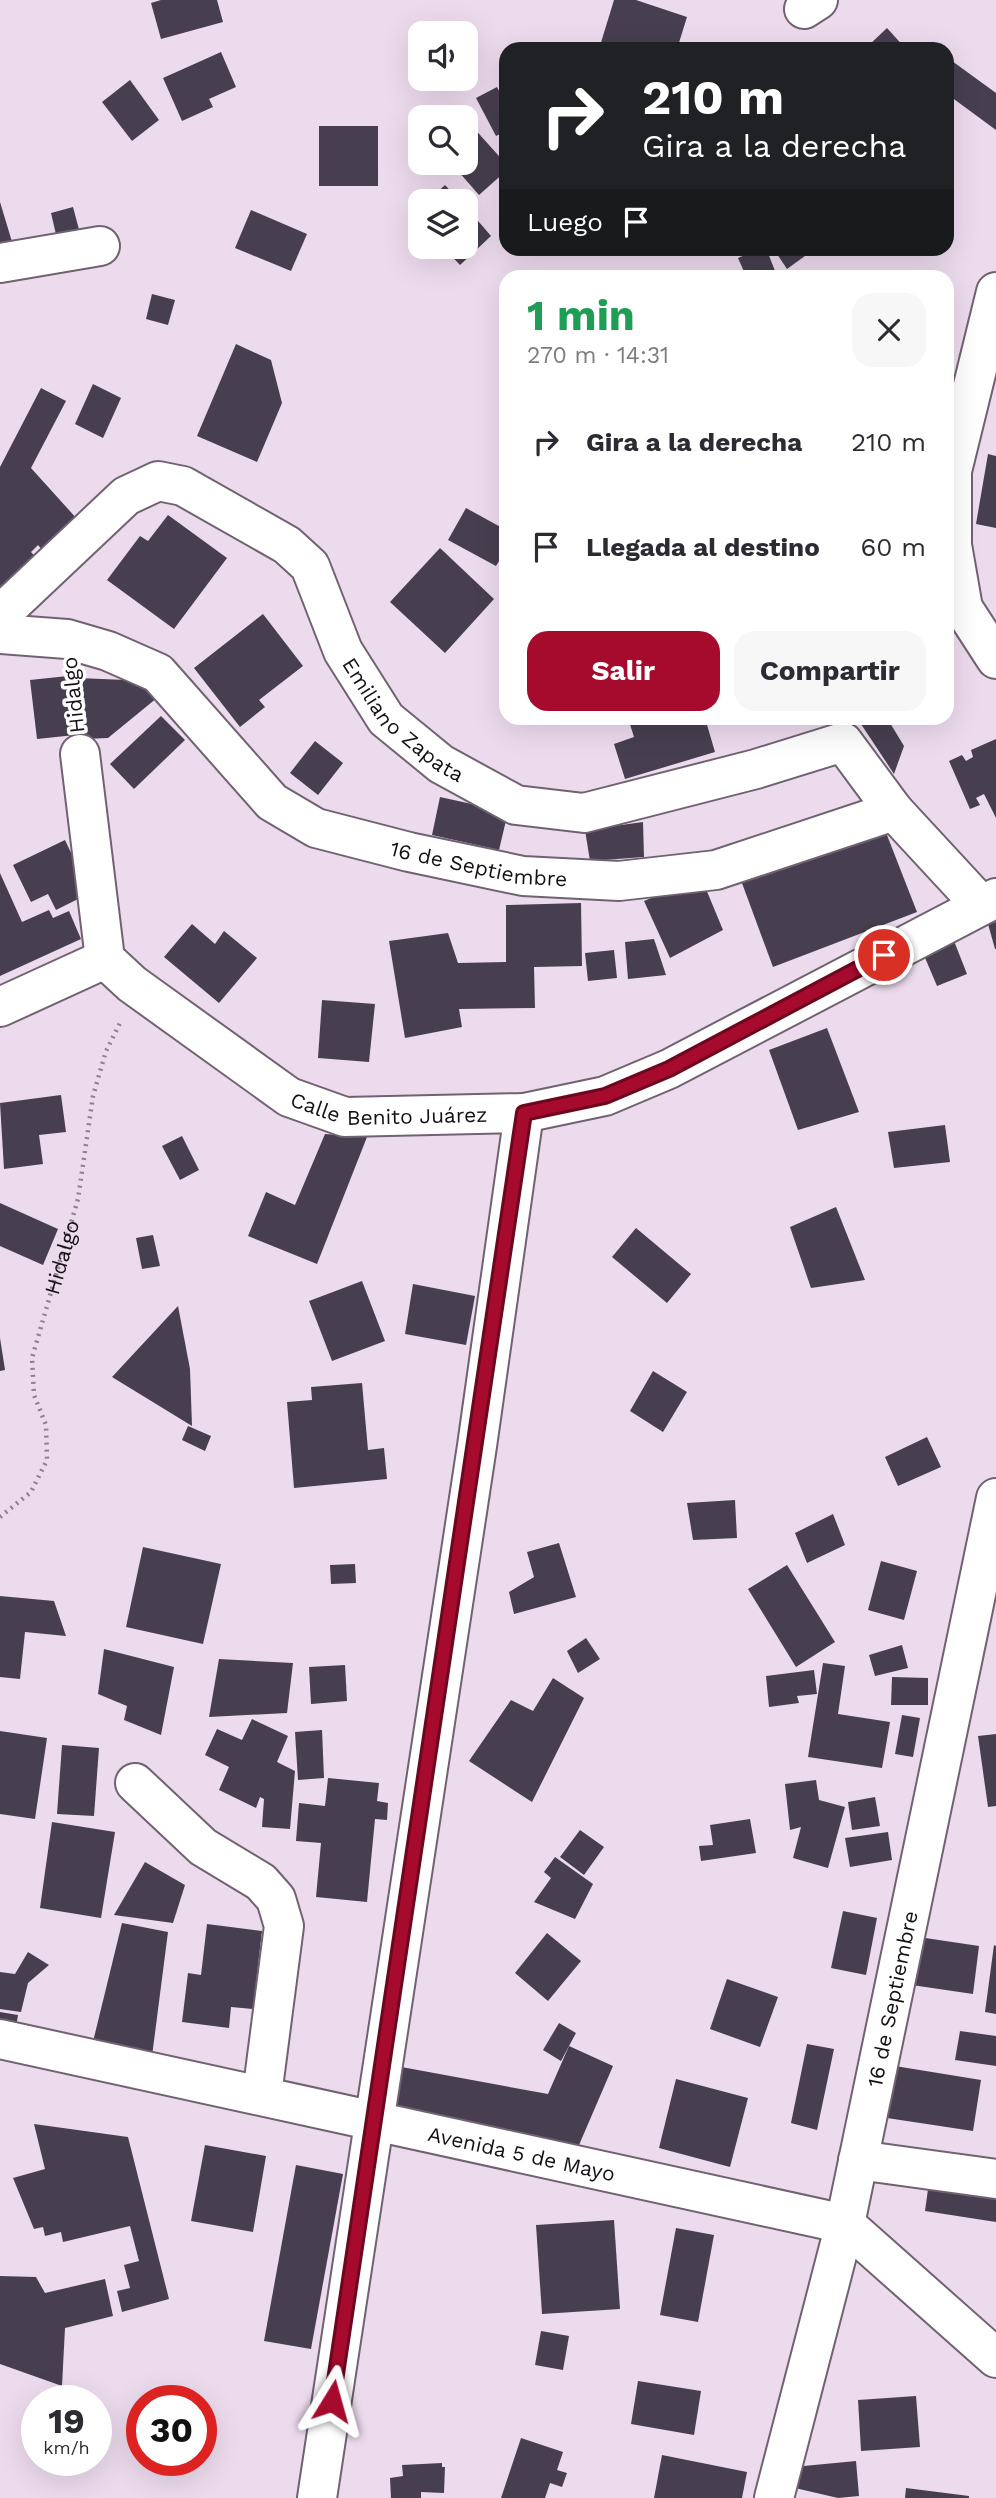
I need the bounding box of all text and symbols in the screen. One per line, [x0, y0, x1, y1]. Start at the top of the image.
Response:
map controls [408, 21, 478, 259]
button: sound [408, 21, 478, 91]
text: 210 m [642, 68, 784, 126]
icon: right [527, 70, 618, 161]
button: search [408, 105, 478, 175]
text: Gira a la derecha [642, 127, 906, 165]
button: layers [408, 189, 478, 259]
icon: arrive [617, 203, 655, 241]
text: Luego [527, 207, 603, 237]
text: 1 min [527, 291, 635, 340]
button: close [852, 293, 926, 367]
text: 270 m · 14:31 [527, 342, 669, 369]
icon: right [527, 423, 565, 461]
text: Gira a la derecha [586, 427, 802, 457]
text: 210 m [851, 427, 926, 457]
icon: arrive [527, 528, 565, 566]
text: Llegada al destino [586, 532, 820, 562]
text: 60 m [860, 532, 926, 562]
button: Salir [527, 631, 720, 711]
button: Compartir [734, 631, 926, 711]
street label: Emiliano Zapata [338, 653, 469, 787]
street label: Hidalgo [57, 656, 89, 734]
street label: 16 de Septiembre [388, 835, 568, 891]
pin [854, 925, 914, 985]
icon: arrive [865, 936, 903, 974]
street label: Calle Benito Juárez [287, 1086, 488, 1129]
street label: Hidalgo [39, 1217, 84, 1297]
street label: 16 de Septiembre [861, 1909, 922, 2089]
street label: Avenida 5 de Mayo [426, 2121, 618, 2186]
position arrow [295, 2364, 369, 2438]
speed limit sign: 30 [126, 2385, 217, 2476]
text: 19 [48, 2400, 85, 2442]
text: km/h [43, 2437, 90, 2458]

